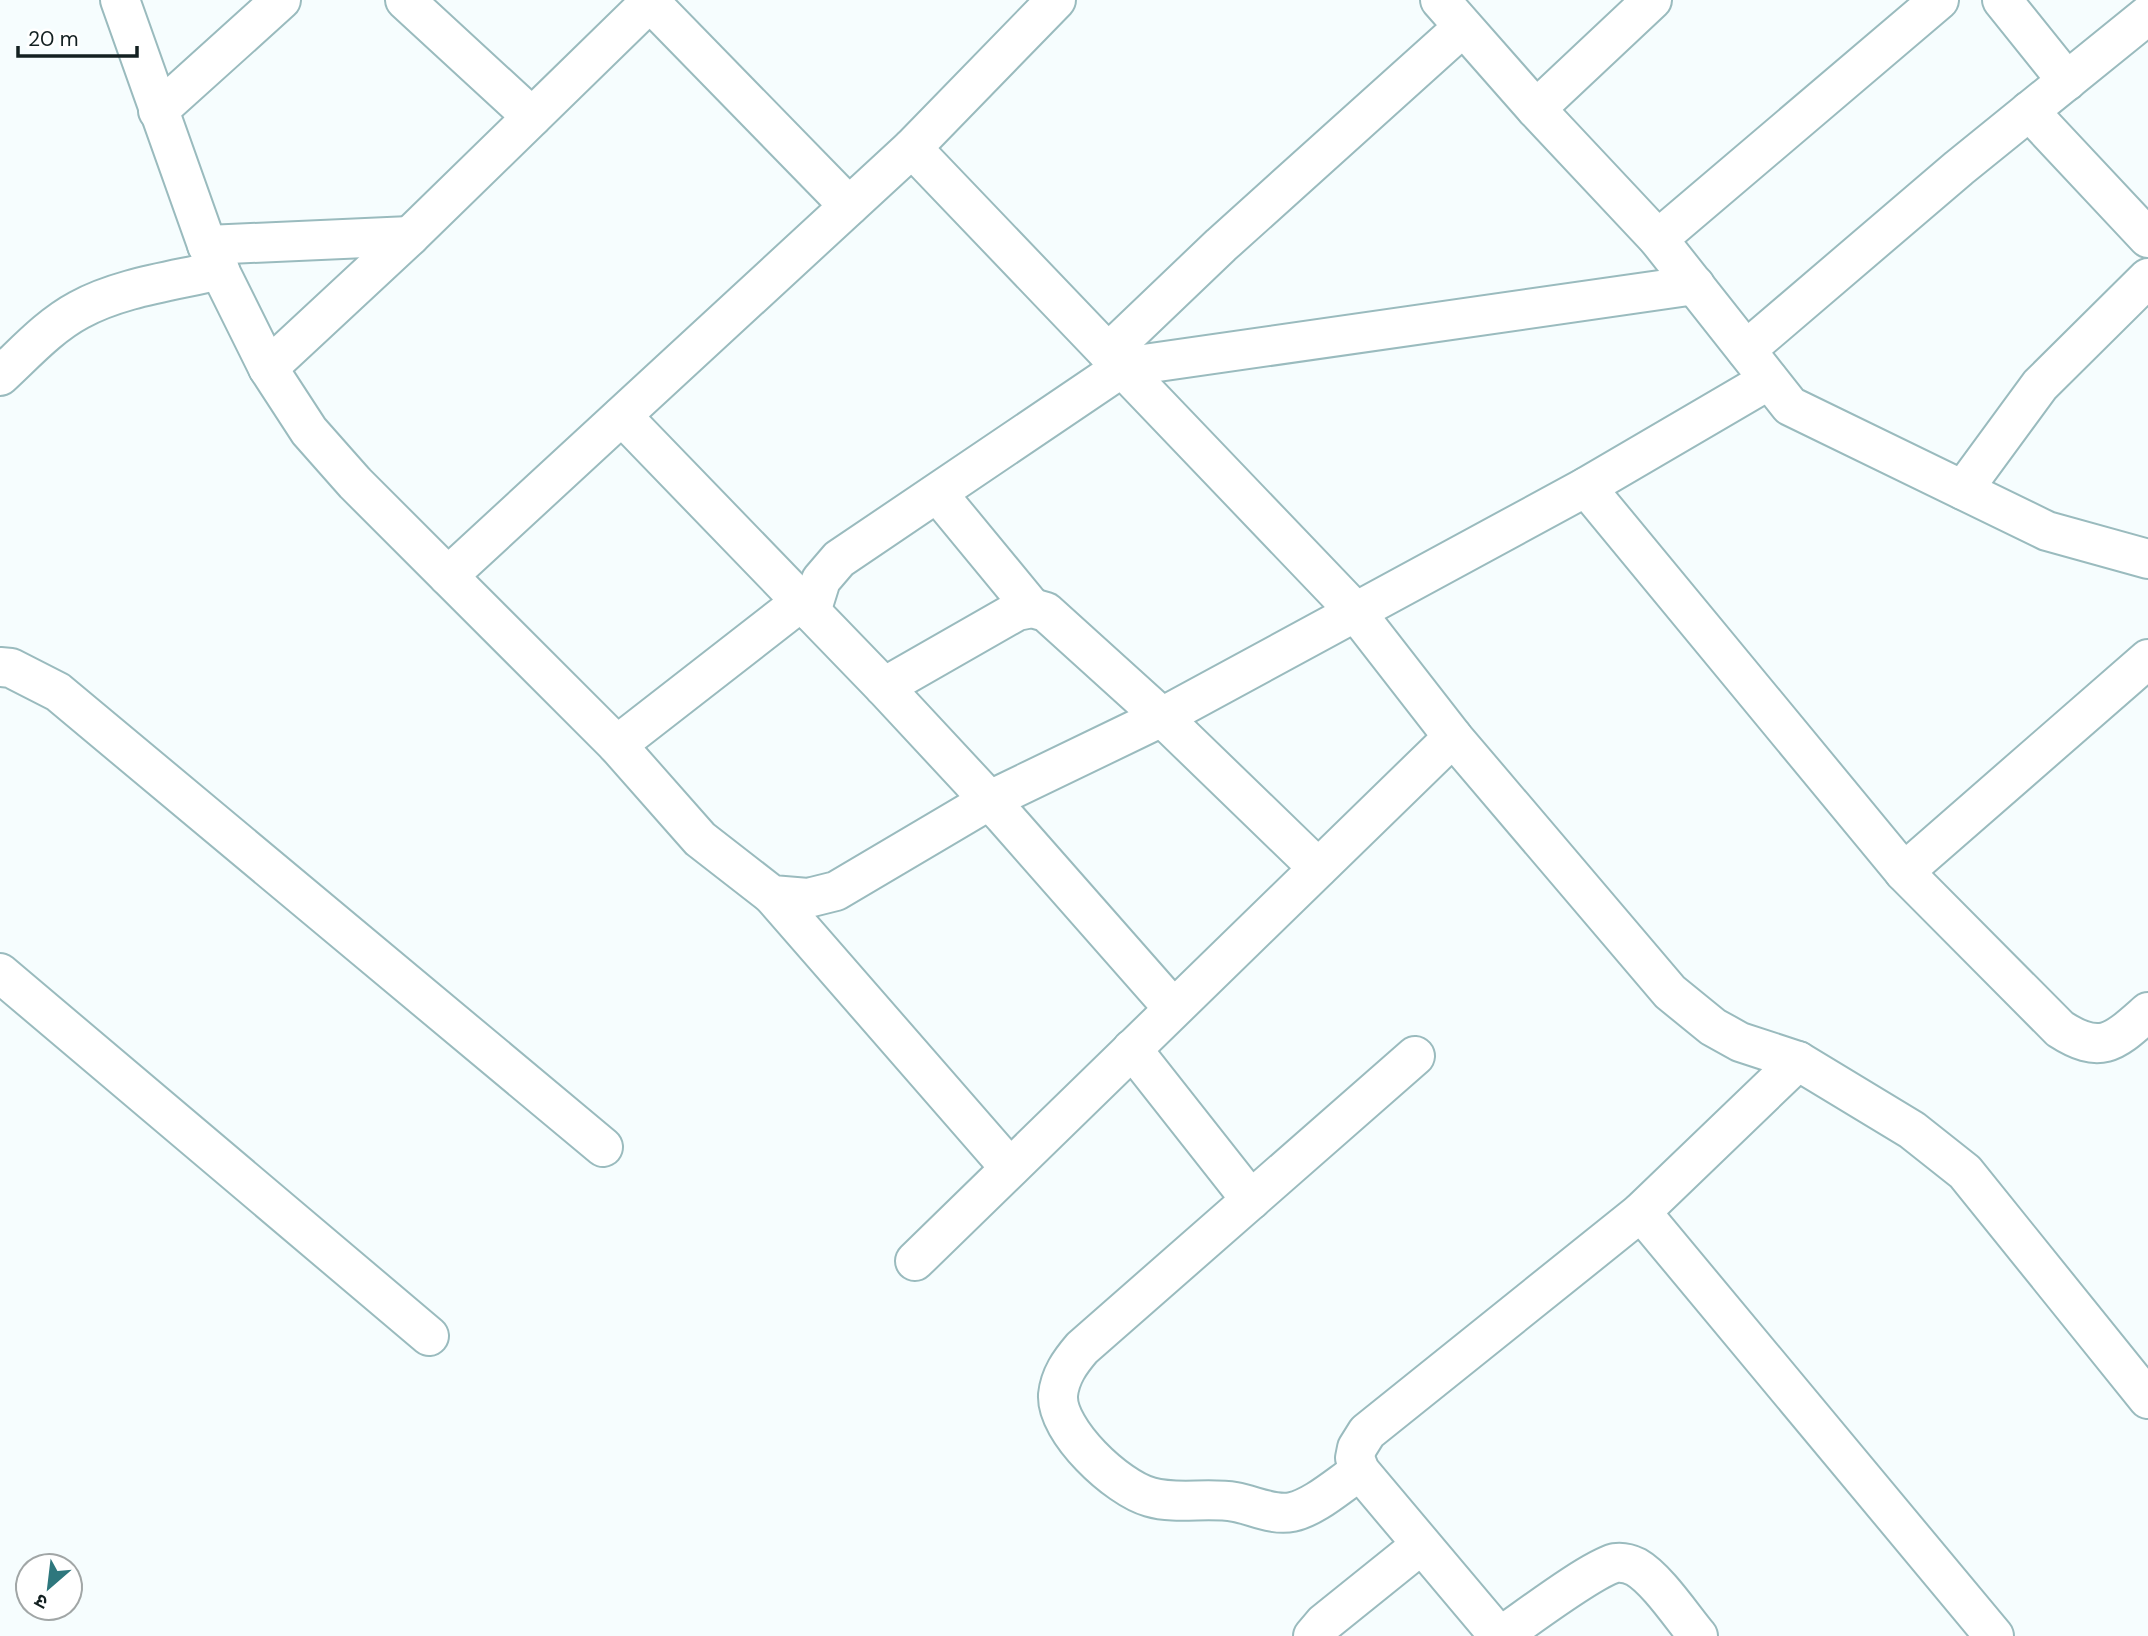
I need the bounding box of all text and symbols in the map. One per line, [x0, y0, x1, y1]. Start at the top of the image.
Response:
scale bar [18, 14, 136, 58]
text: 20 m [28, 25, 79, 53]
north arrow [14, 1552, 84, 1622]
text: उ [30, 1588, 52, 1615]

